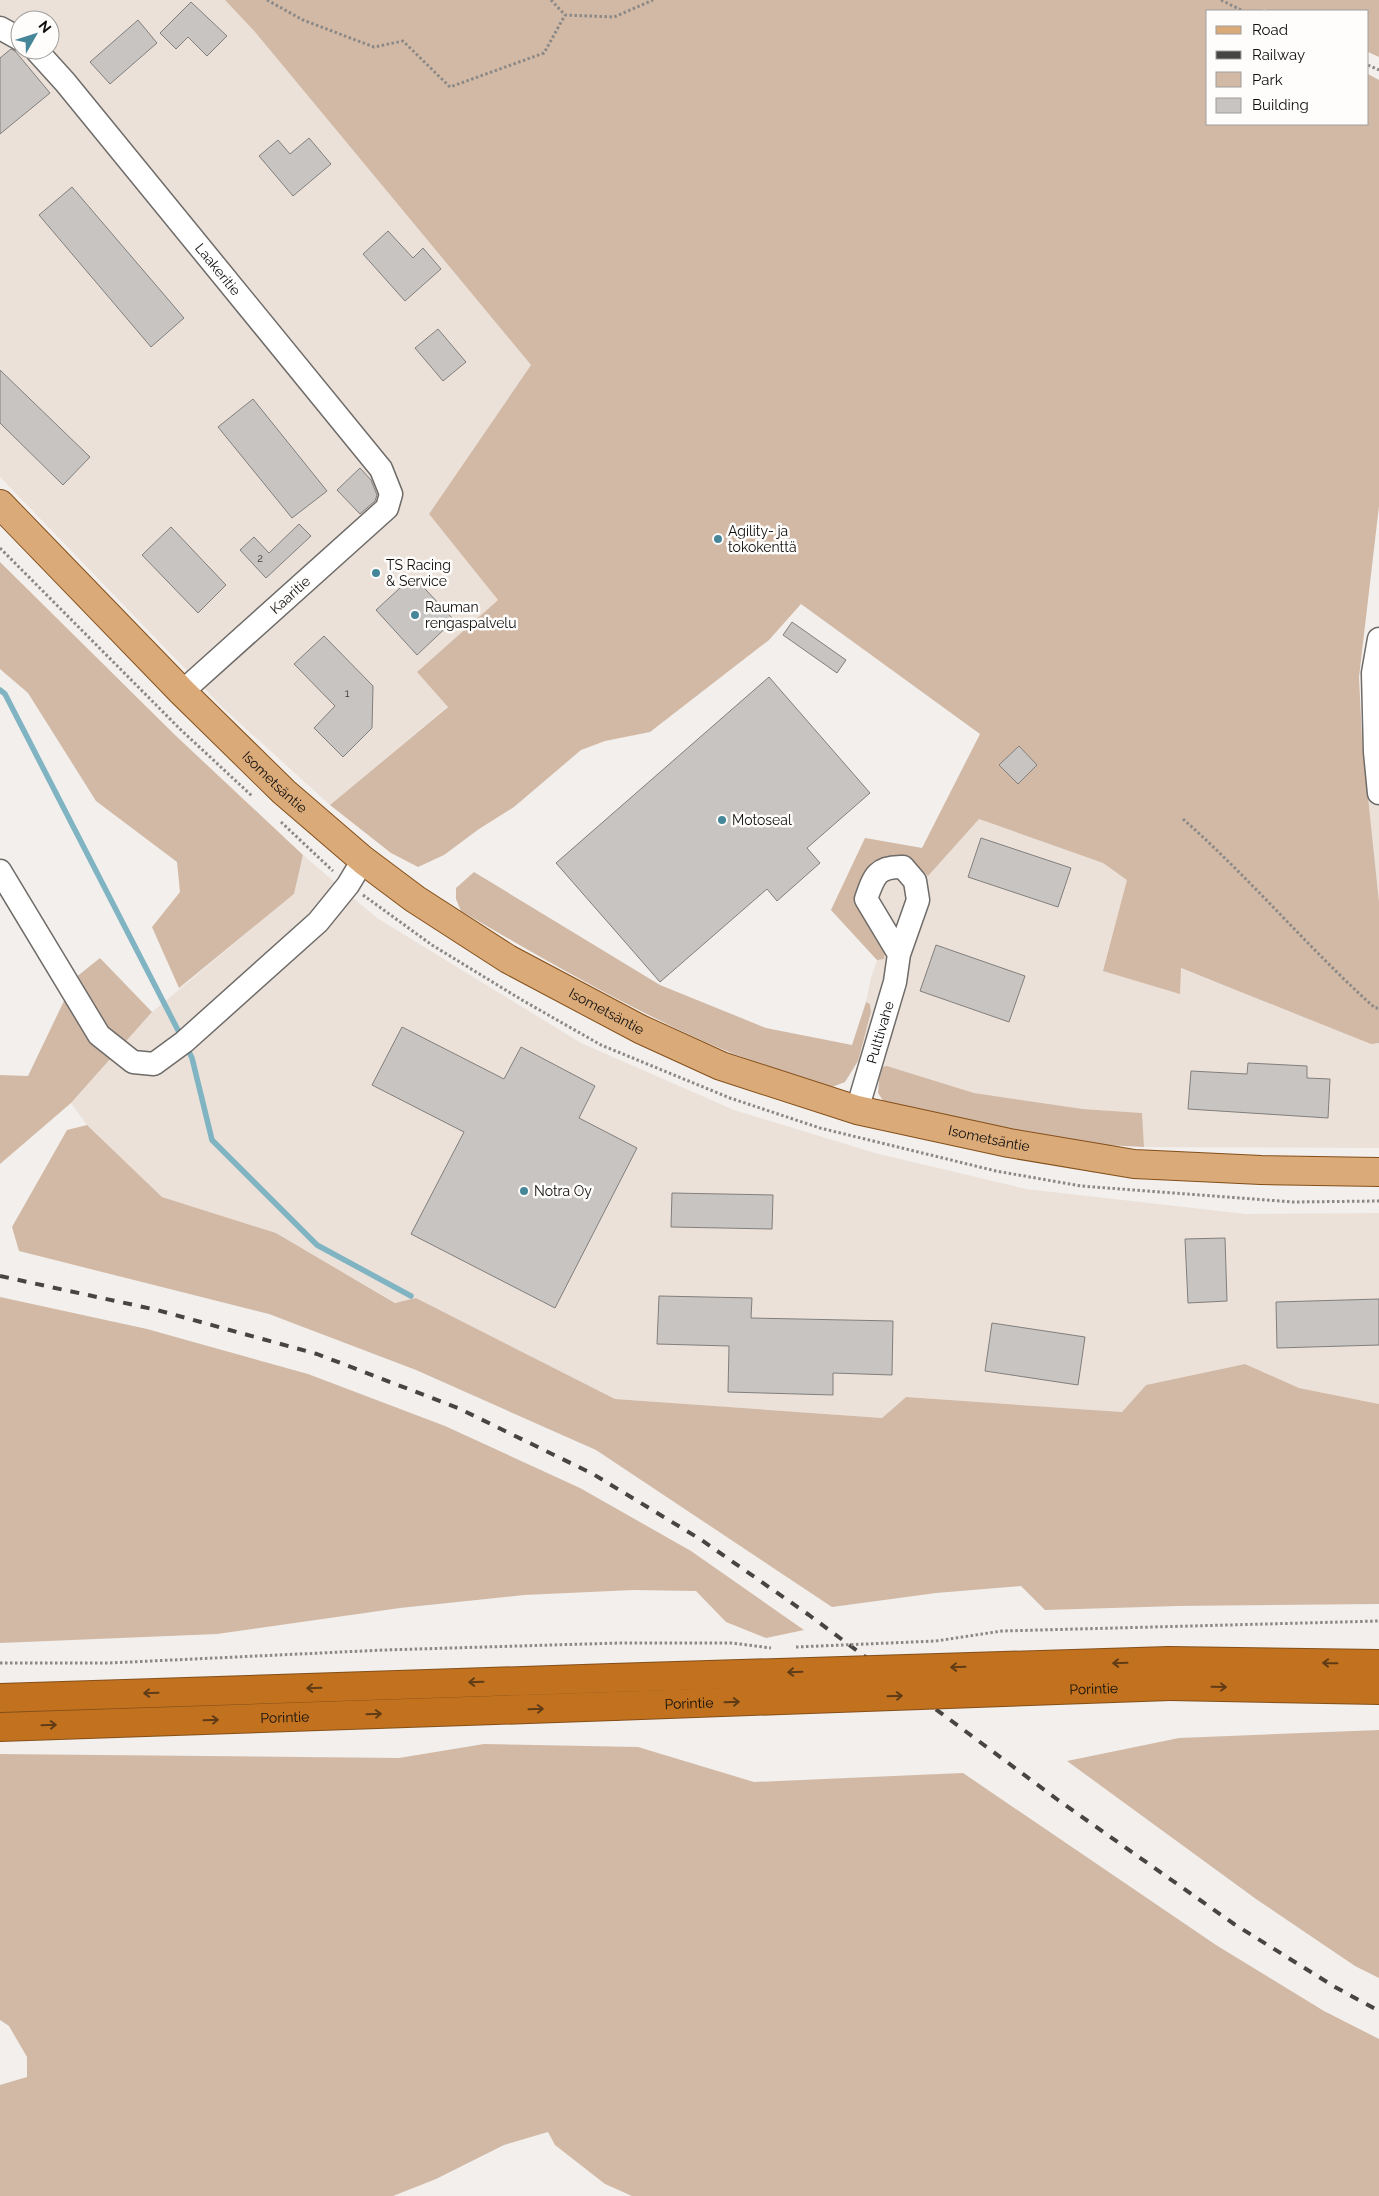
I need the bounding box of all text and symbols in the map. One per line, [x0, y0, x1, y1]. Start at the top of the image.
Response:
north arrow [10, 10, 60, 60]
legend [1206, 10, 1369, 125]
text: N [36, 18, 55, 36]
text: Road [1252, 21, 1288, 39]
text: Railway [1252, 46, 1305, 64]
text: Park [1252, 71, 1283, 89]
text: Building [1252, 96, 1309, 114]
street label: Laakeritie [192, 240, 244, 299]
place label: Agility- ja tokokenttä [728, 523, 797, 555]
marker: Agility- ja tokokenttä [712, 533, 724, 545]
house number: 2 [257, 552, 263, 565]
place label: TS Racing & Service [386, 557, 451, 589]
marker: TS Racing & Service [370, 567, 382, 579]
street label: Kaaritie [267, 573, 313, 617]
place label: Rauman rengaspalvelu [425, 599, 517, 631]
marker: Rauman rengaspalvelu [409, 609, 421, 621]
house number: 1 [345, 687, 350, 700]
street label: Isometsäntie [239, 748, 310, 816]
place label: Motoseal [732, 812, 792, 828]
marker: Motoseal [716, 814, 728, 826]
street label: Isometsäntie [566, 985, 647, 1038]
street label: Pulttivahe [863, 999, 897, 1066]
street label: Isometsäntie [947, 1122, 1031, 1154]
place label: Notra Oy [534, 1183, 592, 1199]
marker: Notra Oy [518, 1185, 530, 1197]
one-way arrow [1112, 1658, 1128, 1667]
one-way arrow [1323, 1659, 1339, 1668]
one-way arrow [950, 1663, 966, 1672]
one-way arrow [788, 1668, 804, 1677]
one-way arrow [469, 1678, 485, 1687]
street label: Porintie [1069, 1680, 1118, 1698]
one-way arrow [1210, 1682, 1226, 1692]
one-way arrow [306, 1683, 322, 1692]
one-way arrow [144, 1688, 160, 1698]
one-way arrow [886, 1692, 902, 1701]
street label: Porintie [664, 1694, 714, 1712]
one-way arrow [724, 1697, 740, 1707]
one-way arrow [528, 1704, 544, 1714]
street label: Porintie [260, 1708, 310, 1726]
one-way arrow [365, 1710, 381, 1719]
one-way arrow [203, 1715, 219, 1724]
one-way arrow [40, 1720, 56, 1730]

